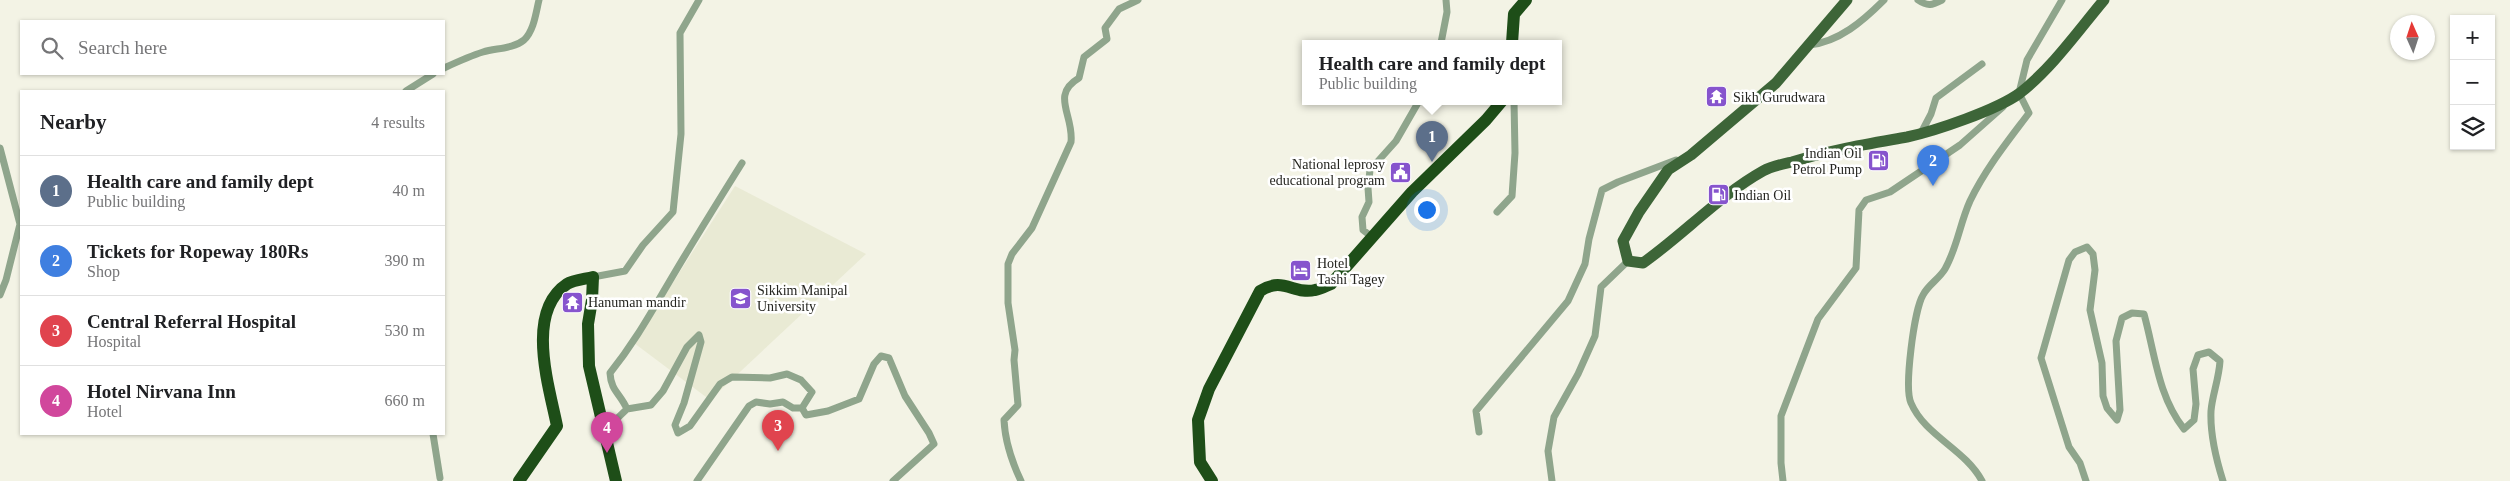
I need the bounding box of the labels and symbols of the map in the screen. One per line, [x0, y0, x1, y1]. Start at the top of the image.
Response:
north arrow [2390, 15, 2435, 60]
temple icon: Sikh Gurudwara [1705, 85, 1729, 109]
place label: Sikh Gurudwara [1733, 90, 1826, 105]
pin: 1 [1416, 121, 1448, 162]
pin: 2 [1917, 145, 1949, 186]
place label: Indian Oil Petrol Pump [1792, 146, 1862, 177]
fuel station icon: Indian Oil Petrol Pump [1866, 149, 1890, 173]
place label: National leprosy educational program [1270, 157, 1385, 188]
public building icon: National leprosy educational program [1389, 160, 1413, 184]
fuel station icon: Indian Oil [1706, 183, 1730, 207]
place label: Indian Oil [1734, 188, 1791, 203]
your location [1414, 197, 1440, 223]
place label: Hotel Tashi Tagey [1317, 256, 1384, 287]
hotel icon: Hotel Tashi Tagey [1289, 259, 1313, 283]
place label: Sikkim Manipal University [757, 283, 848, 314]
school or university icon: Sikkim Manipal University [729, 286, 753, 310]
temple icon: Hanuman mandir [560, 290, 584, 314]
place label: Hanuman mandir [588, 295, 686, 310]
pin: 3 [762, 410, 794, 451]
pin: 4 [591, 412, 623, 453]

